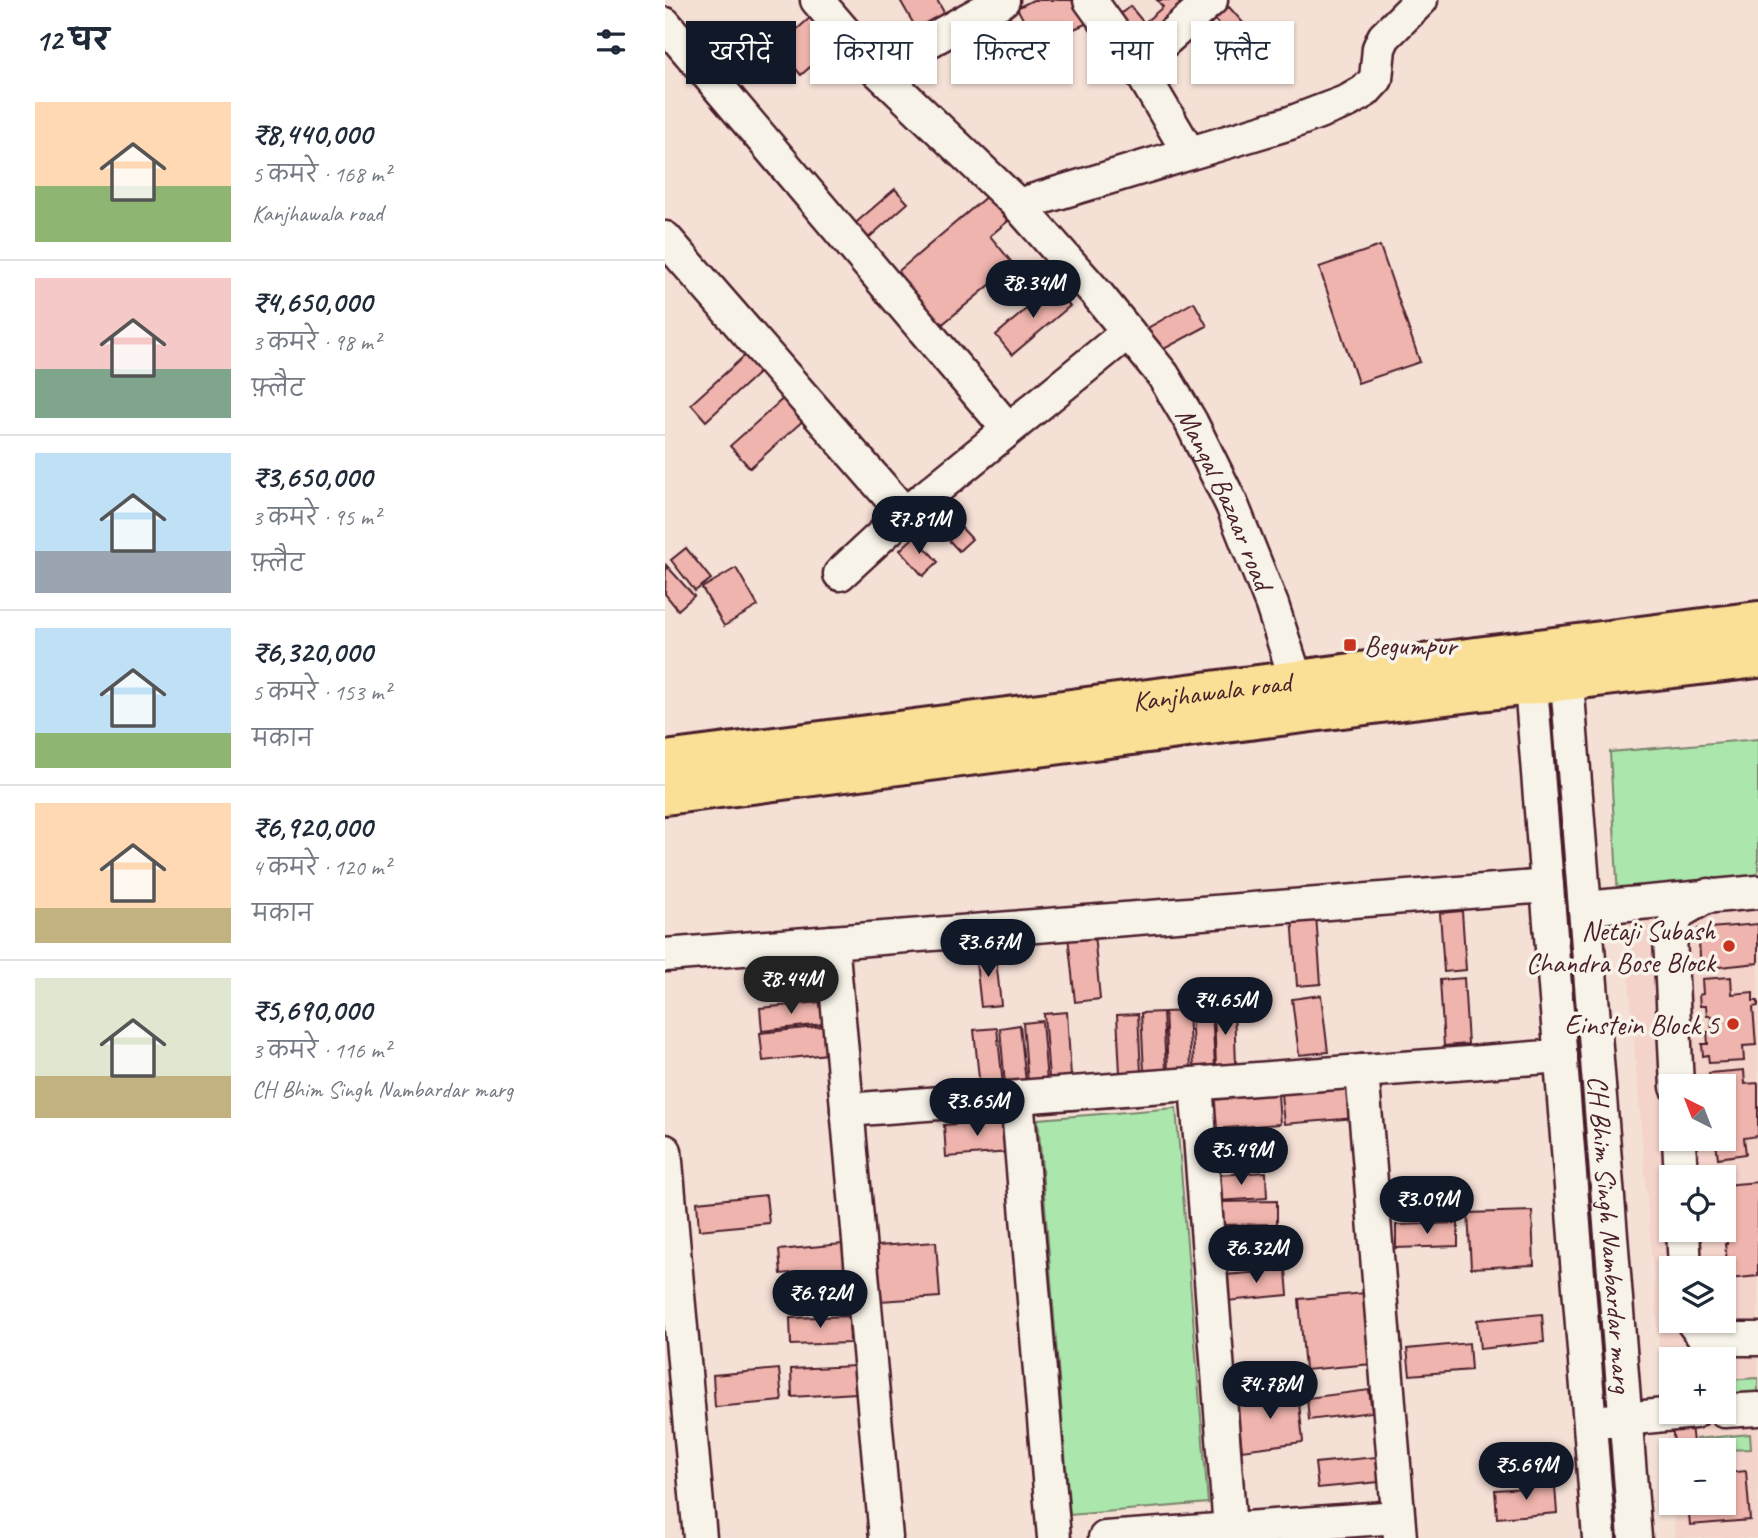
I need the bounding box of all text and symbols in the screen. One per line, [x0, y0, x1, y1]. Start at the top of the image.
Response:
text: 12 घर [35, 21, 109, 59]
chip: खरीदें [686, 21, 796, 84]
chip: किराया [810, 21, 937, 84]
chip: फ़िल्टर [951, 21, 1073, 84]
chip: नया [1087, 21, 1177, 84]
chip: फ़्लैट [1191, 21, 1294, 84]
icon: filters [592, 23, 630, 61]
text: ₹8,440,000 [252, 115, 372, 153]
icon: home [91, 130, 175, 214]
text: 5 कमरे · 168 m² [252, 160, 390, 189]
text: Kanjhawala road [252, 199, 383, 228]
pin: ₹8.34M [976, 260, 1090, 320]
text: ₹8.34M [1002, 268, 1064, 297]
text: ₹4,650,000 [252, 283, 372, 321]
icon: home [91, 306, 175, 390]
text: 3 कमरे · 98 m² [252, 328, 380, 357]
text: फ़्लैट [252, 374, 304, 403]
street label: Mangal Bazaar road [1168, 401, 1282, 598]
text: ₹3,650,000 [252, 458, 372, 496]
icon: home [91, 481, 175, 565]
pin: ₹7.81M [862, 496, 976, 556]
text: 3 कमरे · 95 m² [252, 503, 380, 532]
text: ₹7.81M [888, 504, 950, 533]
text: फ़्लैट [252, 549, 304, 578]
place label: Begumpur [1364, 628, 1459, 663]
text: ₹6,320,000 [252, 633, 373, 671]
marker: Begumpur [1342, 637, 1358, 653]
icon: home [91, 656, 175, 740]
street label: Kanjhawala road [1130, 663, 1297, 719]
text: 5 कमरे · 153 m² [252, 678, 390, 707]
text: मकान [252, 724, 313, 753]
text: ₹6,920,000 [252, 808, 372, 846]
icon: home [91, 831, 175, 915]
text: 4 कमरे · 120 m² [252, 853, 390, 882]
text: मकान [252, 899, 313, 928]
place label: Netaji Subash Chandra Bose Block [1526, 913, 1717, 980]
pin: ₹3.67M [931, 920, 1045, 979]
text: ₹3.67M [956, 927, 1020, 956]
marker: Netaji Subash Chandra Bose Block [1721, 938, 1737, 954]
pin: ₹8.44M [734, 956, 848, 1016]
text: ₹8.44M [760, 964, 822, 993]
pin: ₹4.65M [1168, 978, 1282, 1037]
text: ₹4.65M [1194, 985, 1256, 1014]
text: ₹5,690,000 [252, 991, 372, 1029]
icon: home [91, 1006, 175, 1090]
place label: Einstein Block 5 [1565, 1007, 1720, 1042]
marker: Einstein Block 5 [1725, 1016, 1741, 1032]
text: 3 कमरे · 116 m² [252, 1036, 390, 1065]
street label: CH Bhim Singh Nambardar marg [1580, 1074, 1640, 1395]
north arrow [1659, 1074, 1736, 1152]
map controls [1659, 1074, 1736, 1515]
text: CH Bhim Singh Nambardar marg [252, 1075, 513, 1104]
pin: ₹3.65M [920, 1078, 1034, 1138]
text: ₹3.65M [946, 1086, 1008, 1115]
pin: ₹5.49M [1184, 1128, 1298, 1187]
text: ₹5.49M [1210, 1135, 1272, 1164]
button: locate [1659, 1165, 1736, 1242]
pin: ₹3.09M [1370, 1176, 1484, 1236]
text: ₹3.09M [1396, 1184, 1458, 1213]
pin: ₹6.32M [1199, 1226, 1313, 1285]
text: ₹6.32M [1224, 1233, 1288, 1262]
button: layers [1659, 1256, 1736, 1333]
pin: ₹6.92M [763, 1270, 877, 1330]
text: ₹6.92M [789, 1278, 851, 1307]
button: + [1659, 1347, 1736, 1424]
pin: ₹4.78M [1213, 1362, 1327, 1421]
text: ₹4.78M [1239, 1369, 1301, 1398]
button: − [1659, 1438, 1736, 1515]
pin: ₹5.69M [1469, 1442, 1583, 1502]
text: ₹5.69M [1495, 1450, 1557, 1479]

